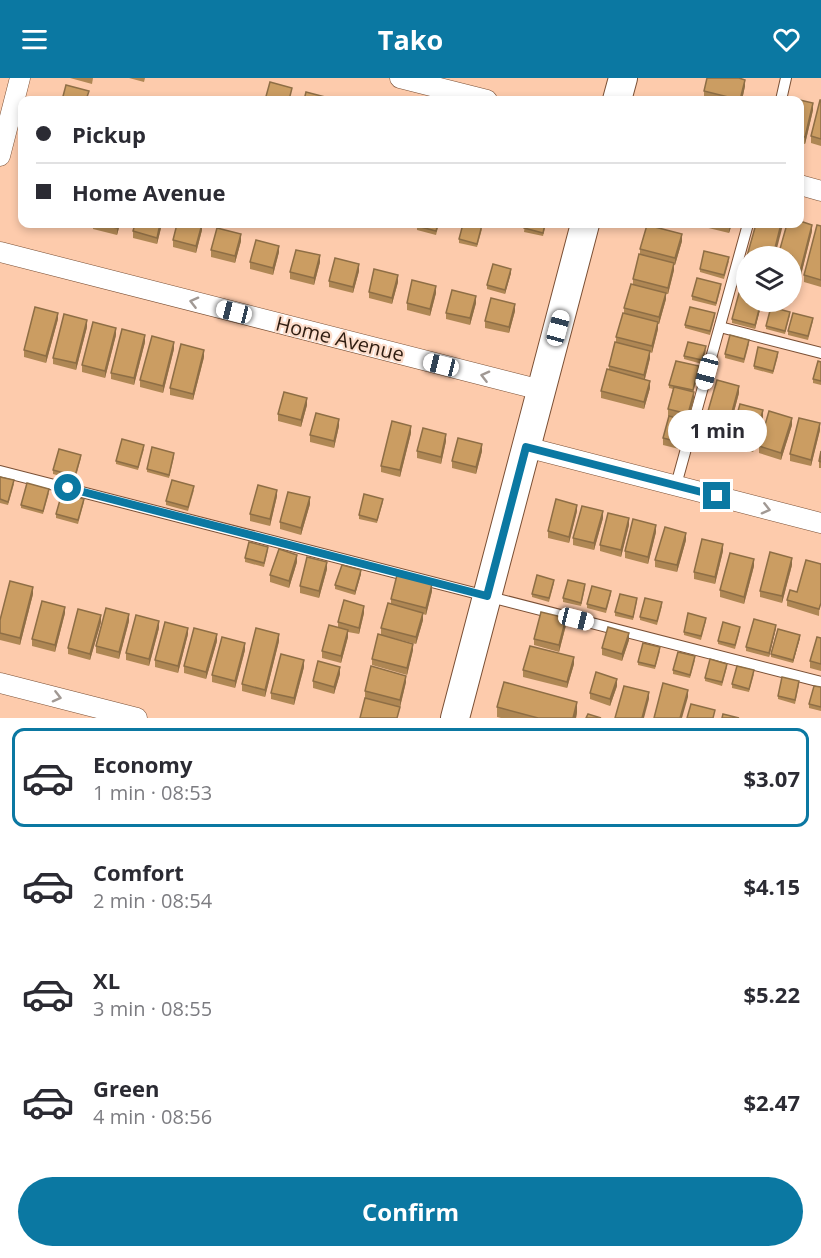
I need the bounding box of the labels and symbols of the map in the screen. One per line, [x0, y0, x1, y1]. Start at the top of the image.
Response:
one-way arrow [189, 296, 199, 309]
car [214, 299, 254, 325]
car [545, 308, 571, 348]
street label: Home Avenue [273, 310, 407, 368]
car [421, 352, 461, 378]
car [694, 352, 720, 392]
one-way arrow [480, 370, 490, 383]
callout: 1 min [668, 409, 766, 451]
route start [54, 474, 81, 501]
route end [703, 482, 730, 509]
one-way arrow [761, 501, 771, 514]
car [556, 606, 596, 632]
one-way arrow [51, 690, 61, 703]

